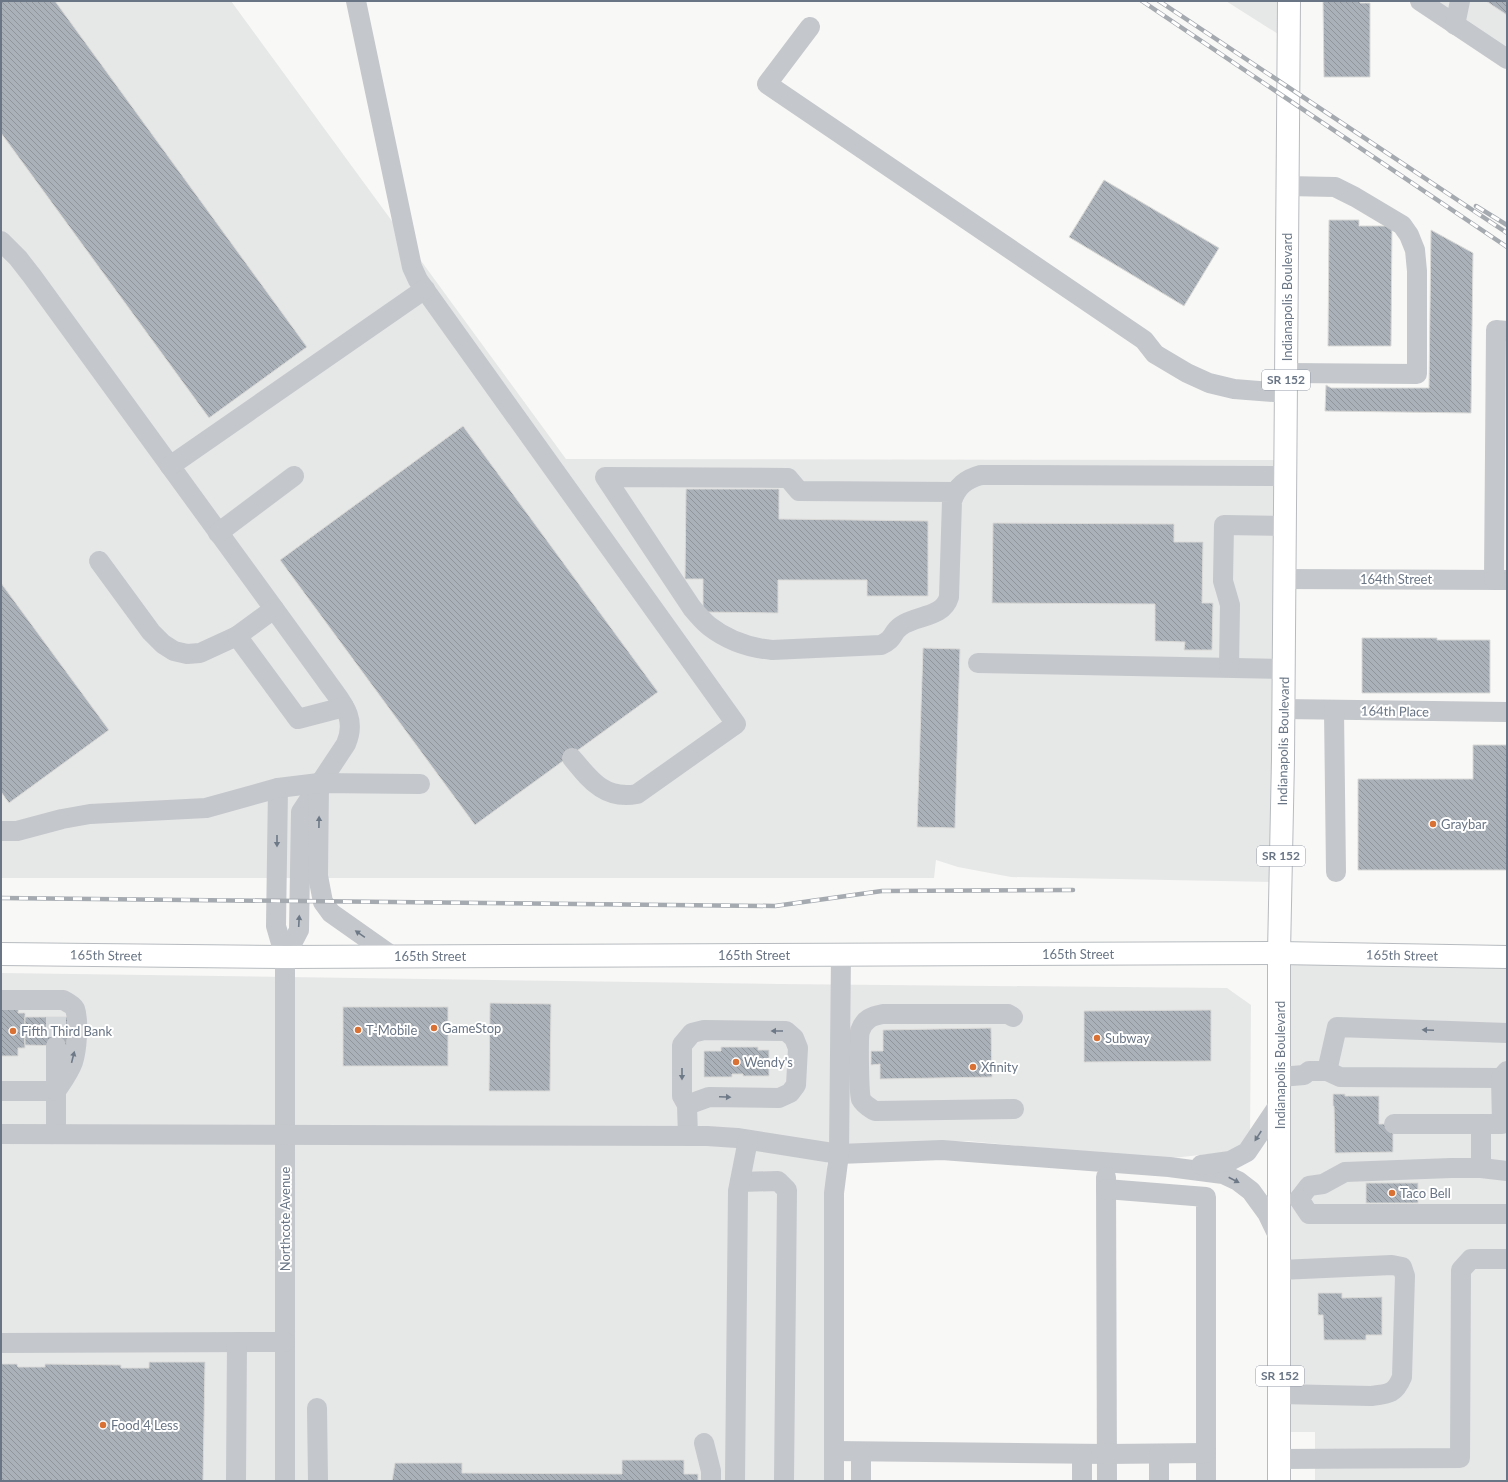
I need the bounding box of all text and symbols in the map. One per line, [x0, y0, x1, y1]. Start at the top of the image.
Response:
street label: Indianapolis Boulevard [1279, 233, 1295, 361]
road number: SR 152 [1262, 370, 1310, 390]
street label: 164th Street [1360, 571, 1432, 587]
street label: Indianapolis Boulevard [1274, 677, 1292, 805]
street label: 164th Place [1361, 702, 1429, 720]
one-way arrow [316, 815, 322, 828]
place label: Graybar [1441, 816, 1487, 832]
marker: Graybar [1428, 819, 1438, 829]
one-way arrow [274, 835, 281, 847]
road number: SR 152 [1257, 846, 1305, 866]
one-way arrow [296, 915, 303, 927]
one-way arrow [355, 930, 365, 938]
street label: 165th Street [70, 946, 143, 964]
street label: 165th Street [1042, 946, 1114, 962]
street label: 165th Street [1366, 946, 1439, 964]
street label: 165th Street [718, 947, 790, 963]
street label: 165th Street [394, 948, 466, 964]
street label: Indianapolis Boulevard [1272, 1001, 1288, 1129]
place label: GameStop [442, 1020, 501, 1036]
place label: T-Mobile [366, 1022, 417, 1038]
place label: Fifth Third Bank [21, 1023, 113, 1039]
marker: GameStop [429, 1023, 439, 1033]
marker: T-Mobile [353, 1025, 363, 1035]
marker: Fifth Third Bank [8, 1026, 18, 1036]
one-way arrow [1421, 1027, 1434, 1033]
one-way arrow [770, 1028, 783, 1034]
place label: Subway [1105, 1030, 1150, 1046]
marker: Subway [1092, 1033, 1102, 1043]
one-way arrow [71, 1051, 77, 1063]
place label: Wendy's [744, 1054, 793, 1070]
marker: Wendy's [731, 1057, 741, 1067]
place label: Xfinity [981, 1059, 1019, 1075]
marker: Xfinity [968, 1062, 978, 1072]
one-way arrow [679, 1068, 685, 1081]
one-way arrow [719, 1093, 731, 1100]
one-way arrow [1255, 1130, 1262, 1142]
street label: Northcote Avenue [277, 1167, 293, 1271]
one-way arrow [1228, 1177, 1240, 1183]
place label: Taco Bell [1400, 1185, 1451, 1201]
marker: Taco Bell [1387, 1188, 1397, 1198]
road number: SR 152 [1256, 1366, 1304, 1386]
place label: Food 4 Less [111, 1417, 179, 1433]
marker: Food 4 Less [98, 1420, 108, 1430]

